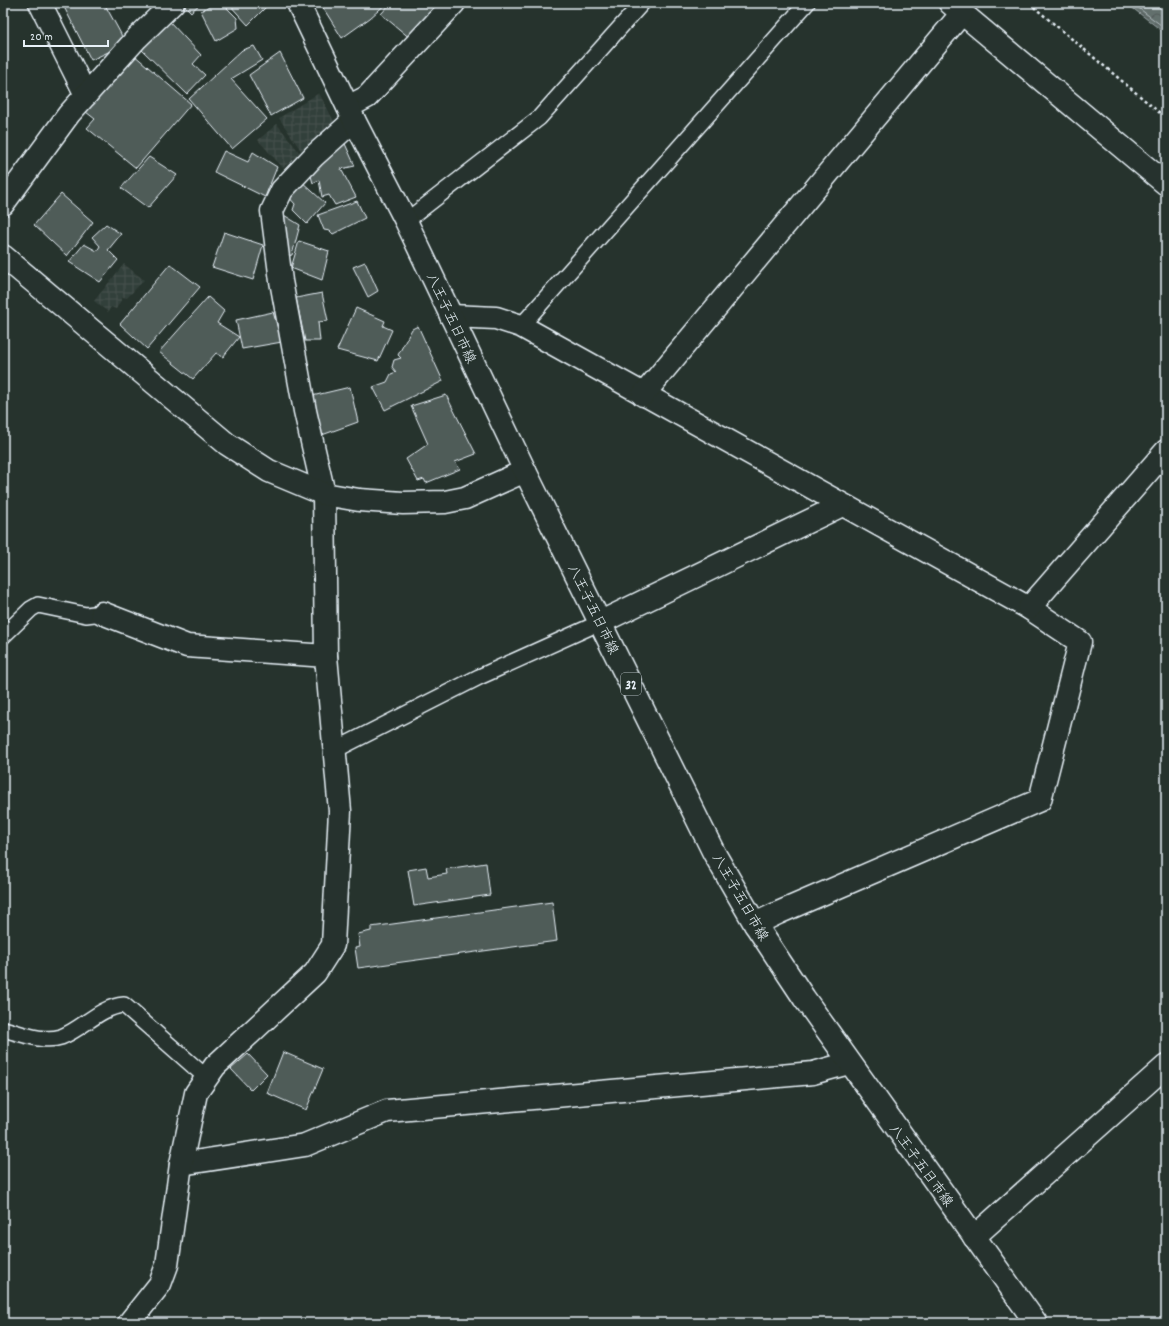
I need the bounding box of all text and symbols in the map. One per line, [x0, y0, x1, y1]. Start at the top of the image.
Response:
scale bar [24, 22, 108, 48]
text: 20 m [30, 29, 53, 46]
street label: 八王子五日市線 [420, 270, 480, 367]
street label: 八王子五日市線 [562, 561, 623, 658]
road number: 32 [621, 673, 641, 695]
street label: 八王子五日市線 [706, 851, 772, 945]
street label: 八王子五日市線 [883, 1121, 957, 1212]

